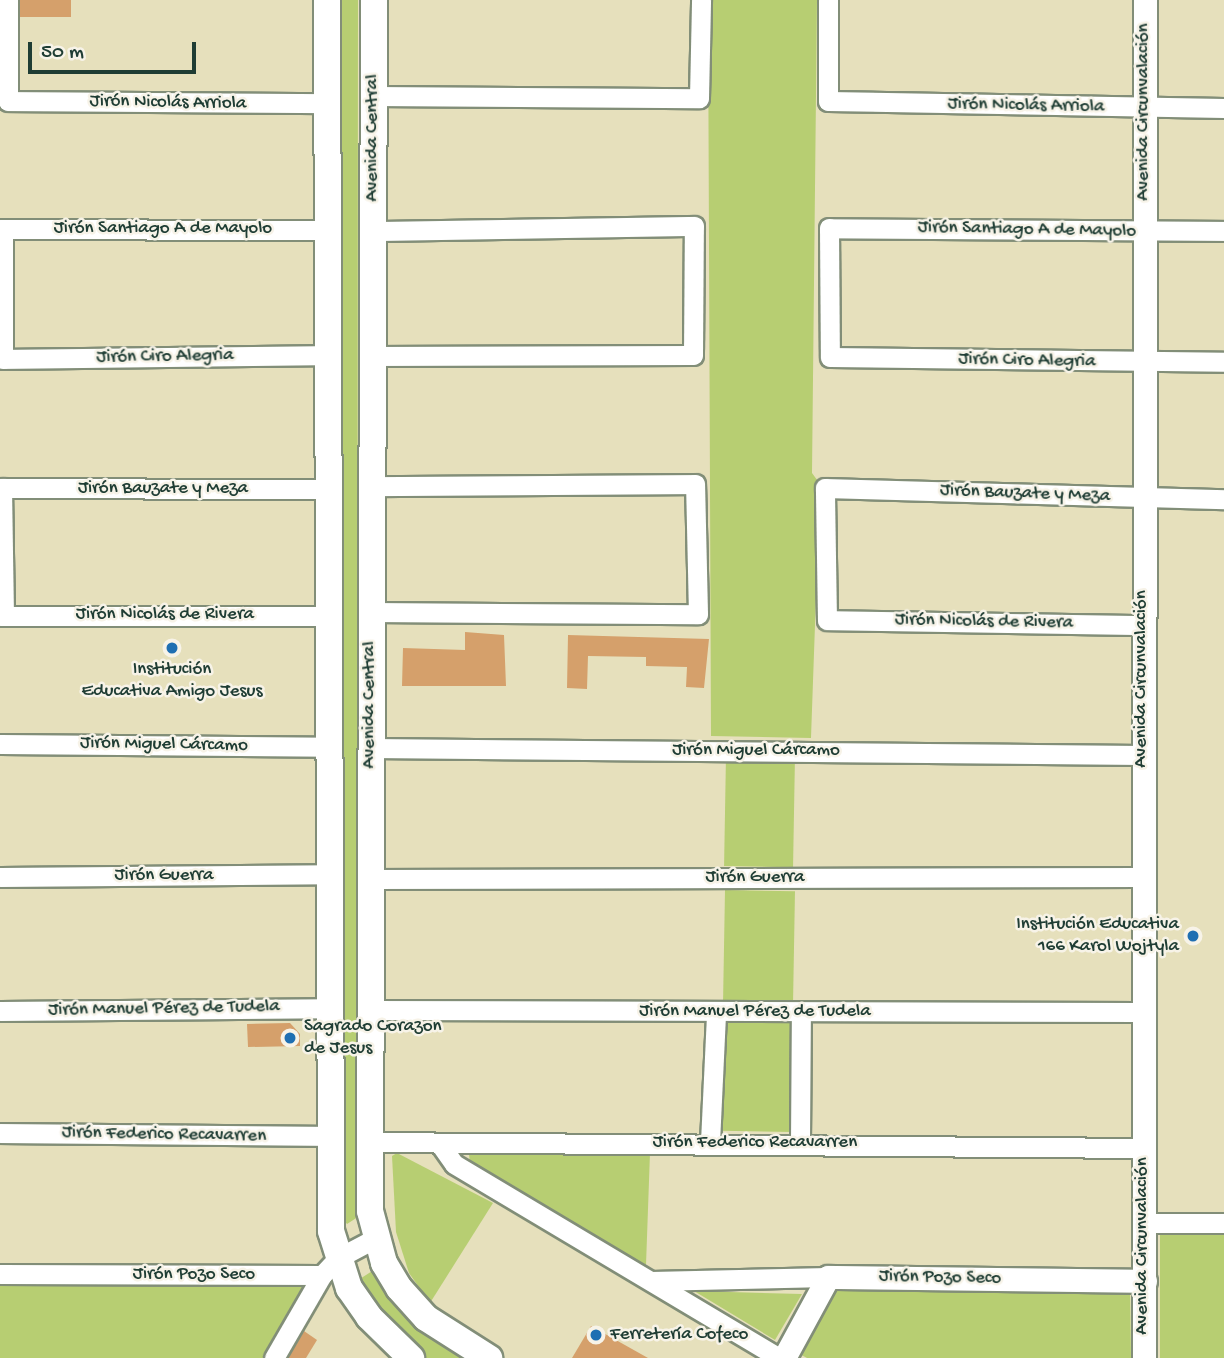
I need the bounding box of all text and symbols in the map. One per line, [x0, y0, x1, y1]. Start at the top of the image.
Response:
street label: Avenida Circunvalación [1133, 23, 1155, 201]
scale bar [32, 28, 200, 72]
text: 50 m [41, 41, 84, 66]
street label: Avenida Central [362, 74, 384, 202]
street label: Jirón Nicolás Arriola [89, 90, 247, 116]
street label: Jirón Nicolás Arriola [947, 93, 1105, 119]
street label: Jirón Santiago A de Mayolo [918, 217, 1136, 243]
street label: Jirón Santiago A de Mayolo [54, 218, 272, 240]
street label: Jirón Ciro Alegria [96, 344, 234, 370]
street label: Jirón Ciro Alegria [958, 348, 1096, 374]
street label: Jirón Bauzate y Meza [78, 478, 248, 500]
street label: Jirón Bauzate y Meza [940, 480, 1110, 508]
street label: Avenida Circunvalación [1131, 590, 1153, 768]
street label: Jirón Nicolás de Rivera [76, 604, 254, 626]
street label: Jirón Nicolás de Rivera [895, 609, 1073, 635]
marker: Institución Educativa Amigo Jesus [164, 640, 180, 656]
street label: Avenida Central [359, 641, 381, 769]
place label: Institución Educativa Amigo Jesus [82, 659, 262, 703]
street label: Jirón Miguel Cárcamo [80, 732, 248, 758]
street label: Jirón Miguel Cárcamo [672, 740, 840, 762]
street label: Jirón Guerra [114, 865, 214, 887]
street label: Jirón Guerra [705, 867, 805, 889]
place label: Institución Educativa 166 Karol Wojtyla [1016, 914, 1179, 958]
marker: Institución Educativa 166 Karol Wojtyla [1185, 928, 1201, 944]
street label: Jirón Manuel Pérez de Tudela [48, 996, 280, 1022]
street label: Jirón Manuel Pérez de Tudela [639, 1001, 871, 1023]
place label: Sagrado Corazon de Jesus [304, 1016, 442, 1060]
marker: Sagrado Corazon de Jesus [282, 1030, 298, 1046]
street label: Jirón Federico Recavarren [62, 1122, 266, 1148]
street label: Jirón Federico Recavarren [653, 1132, 857, 1154]
street label: Avenida Circunvalación [1132, 1157, 1154, 1335]
street label: Jirón Pozo Seco [133, 1264, 255, 1286]
street label: Jirón Pozo Seco [879, 1266, 1001, 1290]
place label: Ferretería Cofeco [610, 1324, 748, 1346]
marker: Ferretería Cofeco [588, 1327, 604, 1343]

